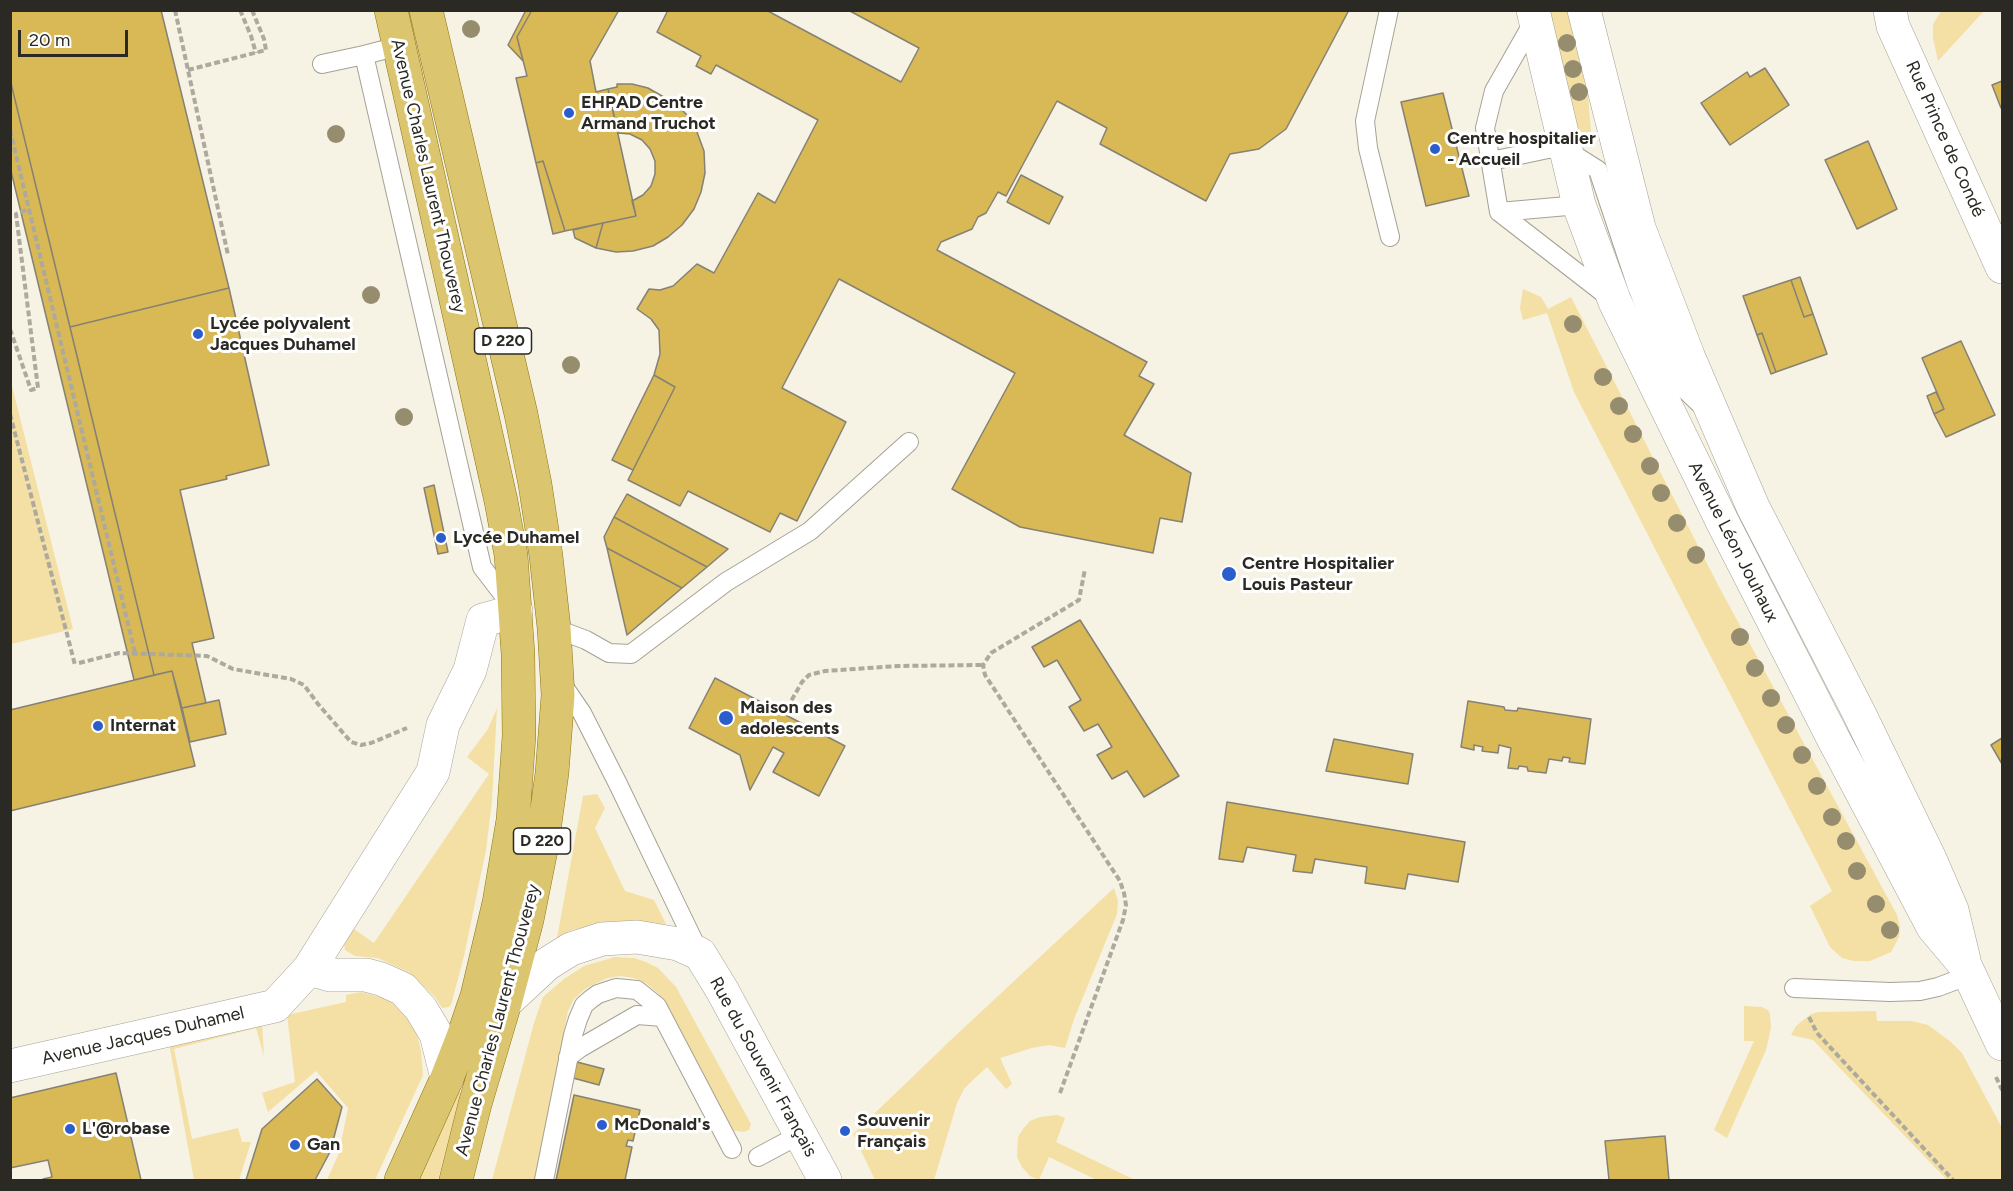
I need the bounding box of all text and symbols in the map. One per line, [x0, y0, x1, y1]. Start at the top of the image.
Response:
scale bar [21, 18, 130, 56]
text: 20 m [29, 29, 70, 51]
street label: Avenue Charles Laurent Thouverey [386, 37, 470, 315]
street label: Rue Prince de Condé [1901, 57, 1989, 221]
place label: EHPAD Centre Armand Truchot [581, 92, 716, 134]
marker: EHPAD Centre Armand Truchot [562, 106, 576, 120]
place label: Centre hospitalier - Accueil [1447, 128, 1596, 170]
marker: Centre hospitalier - Accueil [1428, 142, 1442, 156]
place label: Lycée polyvalent Jacques Duhamel [210, 313, 356, 356]
marker: Lycée polyvalent Jacques Duhamel [191, 327, 205, 341]
road number: D 220 [474, 328, 532, 354]
street label: Avenue Léon Jouhaux [1683, 458, 1783, 626]
place label: Lycée Duhamel [453, 527, 579, 549]
marker: Lycée Duhamel [434, 531, 448, 545]
place label: Centre Hospitalier Louis Pasteur [1242, 553, 1394, 596]
marker: Centre Hospitalier Louis Pasteur [1220, 565, 1238, 583]
place label: Maison des adolescents [740, 697, 839, 740]
marker: Maison des adolescents [717, 709, 735, 727]
place label: Internat [110, 715, 176, 737]
marker: Internat [91, 719, 105, 733]
road number: D 220 [514, 828, 570, 854]
street label: Avenue Charles Laurent Thouverey [451, 882, 545, 1158]
street label: Rue du Souvenir Français [705, 973, 821, 1161]
street label: Avenue Jacques Duhamel [40, 1002, 246, 1070]
place label: Souvenir Français [857, 1110, 930, 1152]
place label: McDonald's [614, 1114, 710, 1136]
place label: L'@robase [82, 1118, 170, 1140]
marker: McDonald's [595, 1118, 609, 1132]
marker: L'@robase [63, 1122, 77, 1136]
marker: Souvenir Français [838, 1124, 852, 1138]
place label: Gan [307, 1134, 340, 1156]
marker: Gan [288, 1138, 302, 1152]

